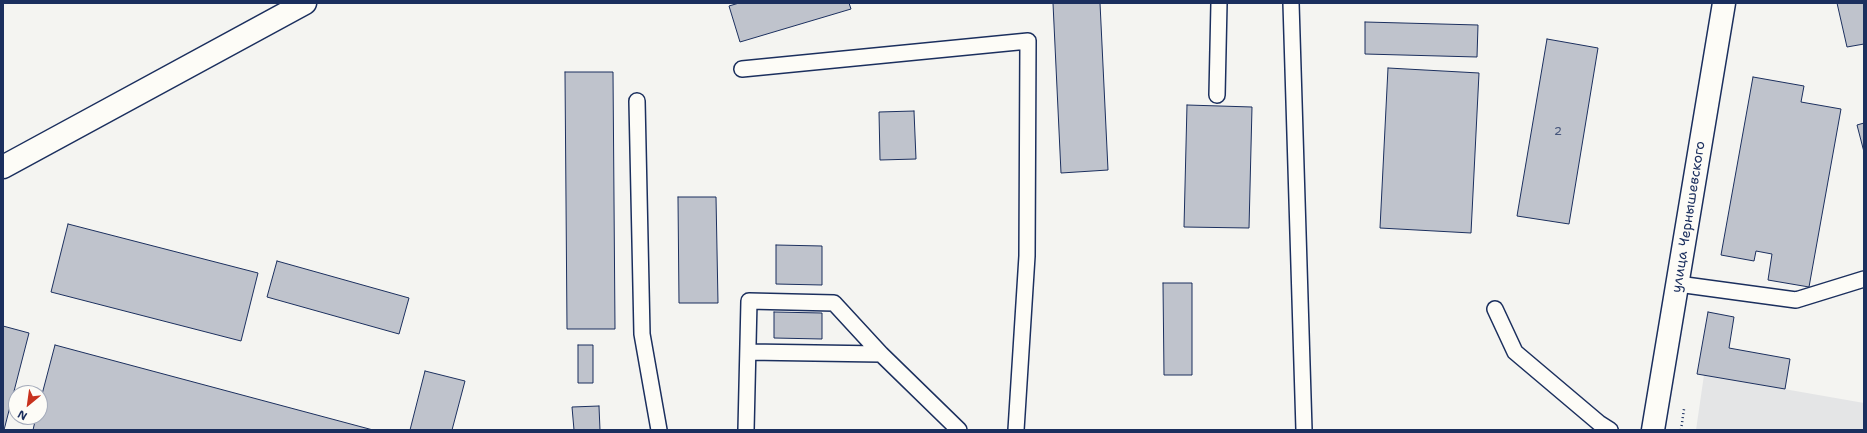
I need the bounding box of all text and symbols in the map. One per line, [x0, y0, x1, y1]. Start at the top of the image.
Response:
house number: 2 [1554, 125, 1562, 139]
street label: улица Чернышевского [1669, 140, 1709, 294]
north arrow [8, 385, 48, 425]
text: N [15, 406, 30, 424]

